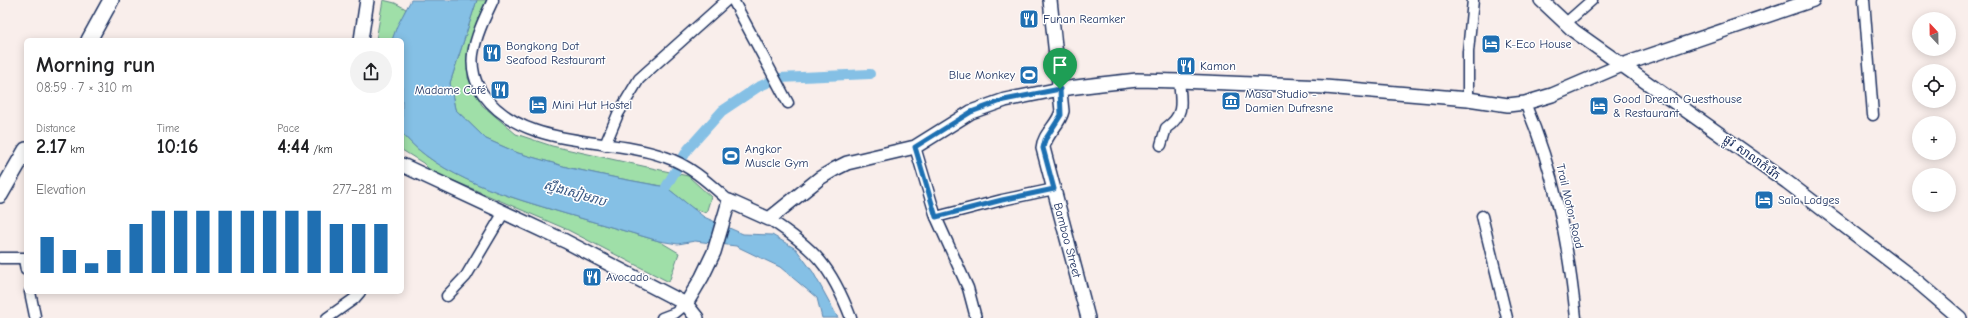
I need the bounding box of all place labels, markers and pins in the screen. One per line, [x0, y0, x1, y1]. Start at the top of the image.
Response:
restaurant icon: Funan Reamker [1018, 8, 1040, 30]
place label: Funan Reamker [1043, 12, 1125, 26]
hotel icon: K-Eco House [1480, 33, 1502, 55]
place label: K-Eco House [1505, 37, 1572, 51]
place label: Bongkong Dot Seafood Restaurant [506, 39, 606, 67]
restaurant icon: Bongkong Dot Seafood Restaurant [481, 42, 503, 64]
pin [1043, 48, 1077, 89]
restaurant icon: Kamon [1175, 55, 1197, 77]
place label: Kamon [1200, 59, 1236, 73]
sports icon: Blue Monkey [1018, 64, 1040, 86]
place label: Blue Monkey [949, 68, 1016, 82]
restaurant icon: Madame Café [489, 79, 511, 101]
place label: Madame Café [415, 83, 486, 97]
place label: Masa Studio - Damien Dufresne [1245, 87, 1333, 115]
museum icon: Masa Studio - Damien Dufresne [1220, 90, 1242, 112]
place label: Good Dream Guesthouse & Restaurant [1613, 92, 1742, 120]
hotel icon: Mini Hut Hostel [527, 94, 549, 116]
hotel icon: Good Dream Guesthouse & Restaurant [1588, 95, 1610, 117]
place label: Mini Hut Hostel [552, 98, 632, 112]
place label: Angkor Muscle Gym [745, 142, 809, 170]
sports icon: Angkor Muscle Gym [720, 145, 742, 167]
hotel icon: Sala Lodges [1753, 189, 1775, 211]
place label: Sala Lodges [1778, 193, 1840, 207]
restaurant icon: Avocado [581, 266, 603, 288]
place label: Avocado [606, 270, 649, 284]

